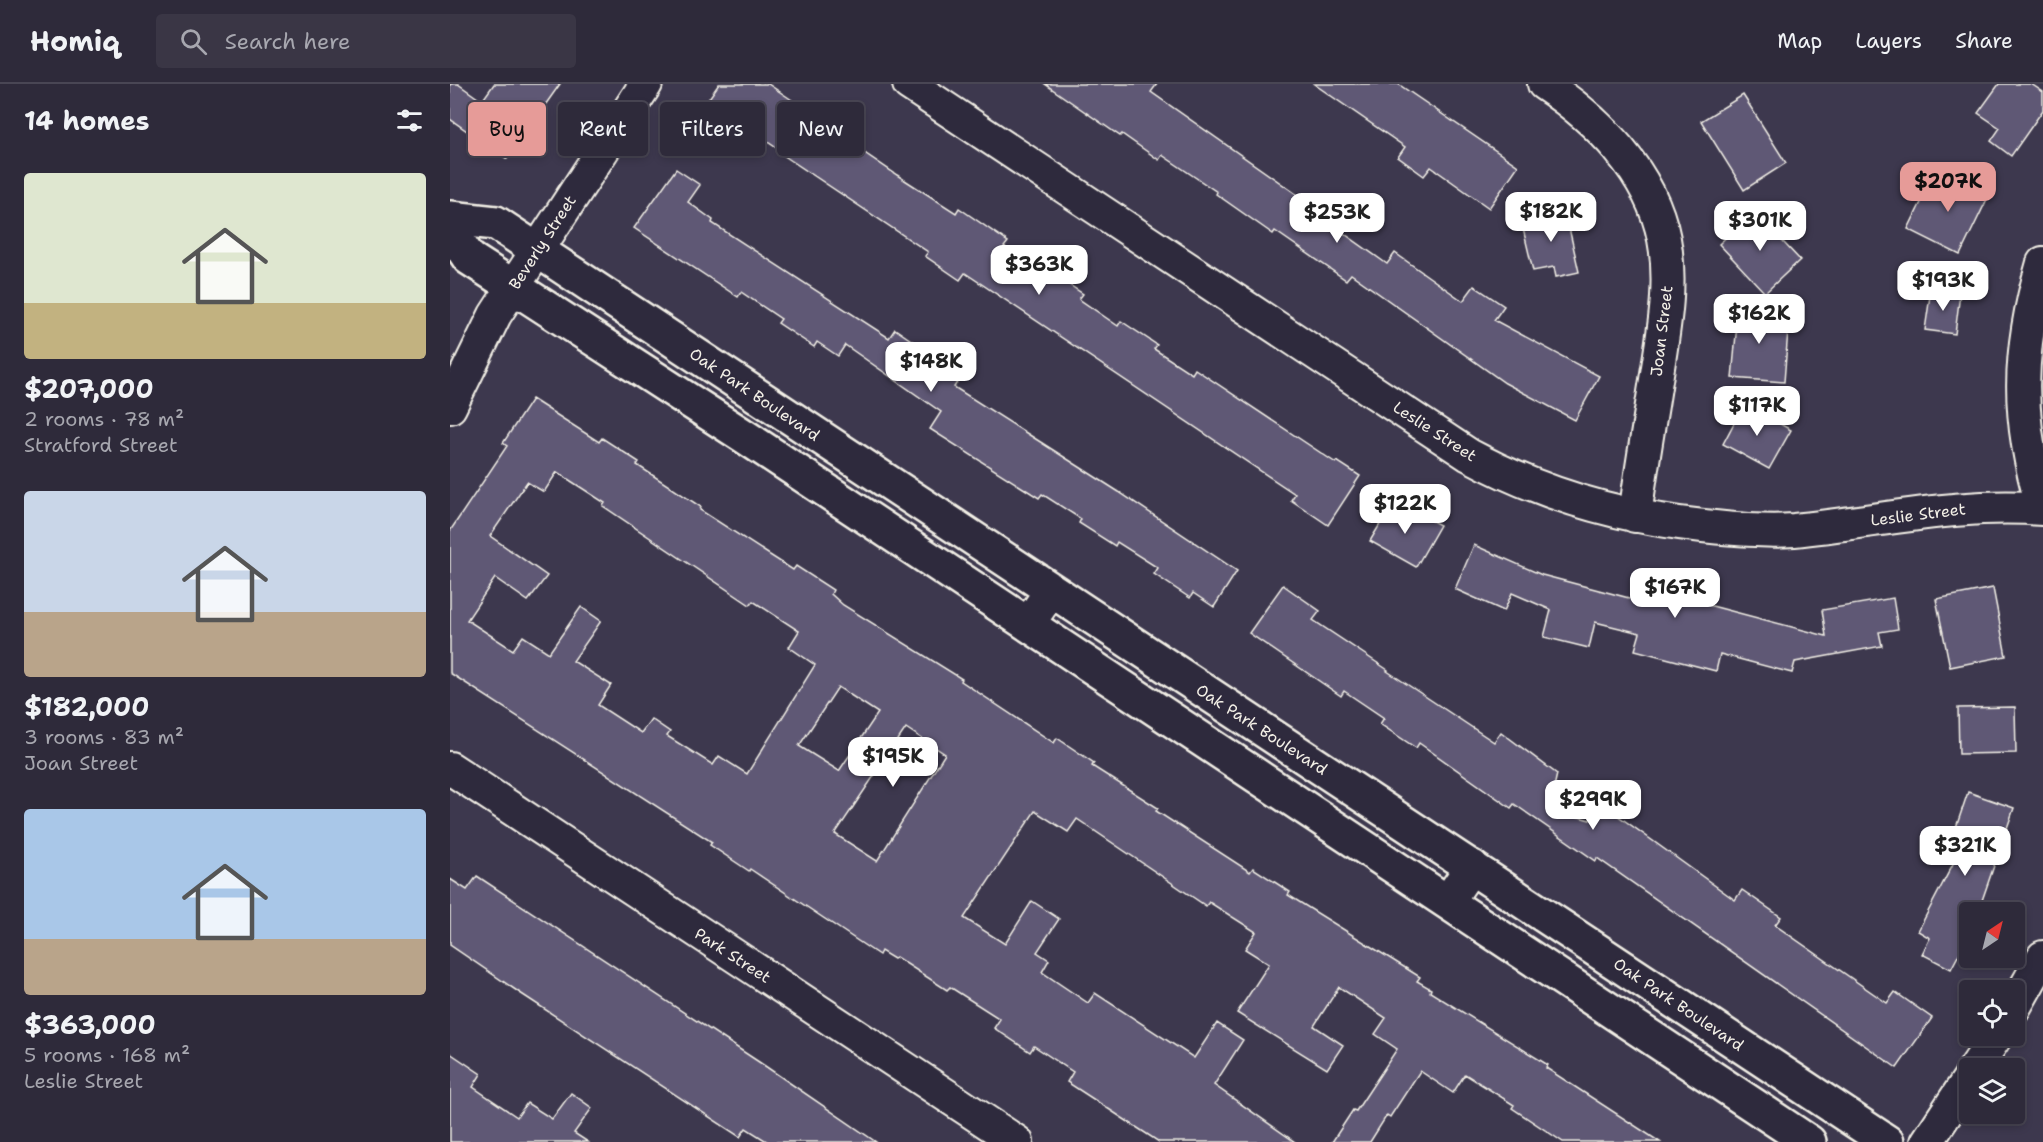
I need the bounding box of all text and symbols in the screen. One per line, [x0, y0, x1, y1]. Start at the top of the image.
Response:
search box [156, 14, 576, 68]
text: Homiq [30, 22, 120, 60]
icon: search [177, 25, 210, 58]
text: Search here [225, 27, 351, 56]
text: Map [1777, 27, 1822, 55]
text: Layers [1855, 27, 1922, 55]
text: Share [1955, 27, 2013, 55]
chip: Buy [468, 102, 546, 156]
chip: Rent [558, 102, 648, 156]
chip: Filters [660, 102, 765, 156]
chip: New [777, 102, 864, 156]
text: 14 homes [24, 103, 150, 138]
icon: filters [393, 104, 426, 137]
pin: $207K [1906, 162, 1990, 213]
text: $207K [1914, 168, 1982, 194]
street label: Beverly Street [504, 191, 581, 293]
pin: $182K [1509, 192, 1593, 243]
pin: $253K [1295, 193, 1379, 244]
text: $182K [1519, 198, 1583, 224]
text: $253K [1303, 199, 1371, 225]
pin: $301K [1718, 201, 1802, 252]
text: $301K [1728, 207, 1792, 233]
icon: home [171, 212, 279, 320]
pin: $363K [997, 245, 1081, 296]
text: $363K [1005, 251, 1073, 277]
pin: $193K [1901, 261, 1985, 312]
text: $193K [1911, 267, 1975, 293]
street label: Joan Street [1646, 284, 1677, 378]
pin: $162K [1717, 294, 1801, 345]
text: $162K [1728, 300, 1790, 326]
pin: $148K [889, 342, 973, 393]
street label: Oak Park Boulevard [686, 343, 824, 446]
text: $148K [899, 348, 963, 374]
text: $207,000 [24, 371, 154, 406]
pin: $117K [1715, 386, 1799, 437]
text: $117K [1728, 392, 1786, 418]
street label: Leslie Street [1389, 397, 1480, 466]
text: 2 rooms · 78 m² [24, 406, 184, 432]
text: Stratford Street [24, 432, 178, 458]
pin: $122K [1363, 484, 1447, 535]
text: $122K [1374, 490, 1436, 516]
street label: Leslie Street [1869, 498, 1967, 531]
icon: home [171, 530, 279, 638]
pin: $167K [1633, 568, 1717, 619]
text: $167K [1644, 574, 1706, 600]
street label: Oak Park Boulevard [1192, 679, 1331, 780]
text: $182,000 [24, 689, 149, 724]
text: 3 rooms · 83 m² [24, 724, 184, 750]
pin: $195K [851, 737, 935, 788]
text: $195K [862, 743, 924, 769]
text: Joan Street [24, 750, 138, 776]
pin: $299K [1551, 780, 1635, 831]
text: $299K [1559, 786, 1627, 812]
pin: $321K [1923, 826, 2007, 877]
text: $321K [1934, 832, 1996, 858]
icon: home [171, 848, 279, 956]
north arrow [1959, 902, 2025, 968]
map controls [1959, 902, 2025, 1124]
street label: Park Street [691, 923, 775, 988]
street label: Oak Park Boulevard [1610, 953, 1748, 1056]
button: locate [1959, 980, 2025, 1046]
text: $363,000 [24, 1007, 156, 1042]
text: 5 rooms · 168 m² [24, 1042, 190, 1068]
button: layers [1959, 1058, 2025, 1124]
text: Leslie Street [24, 1068, 143, 1094]

